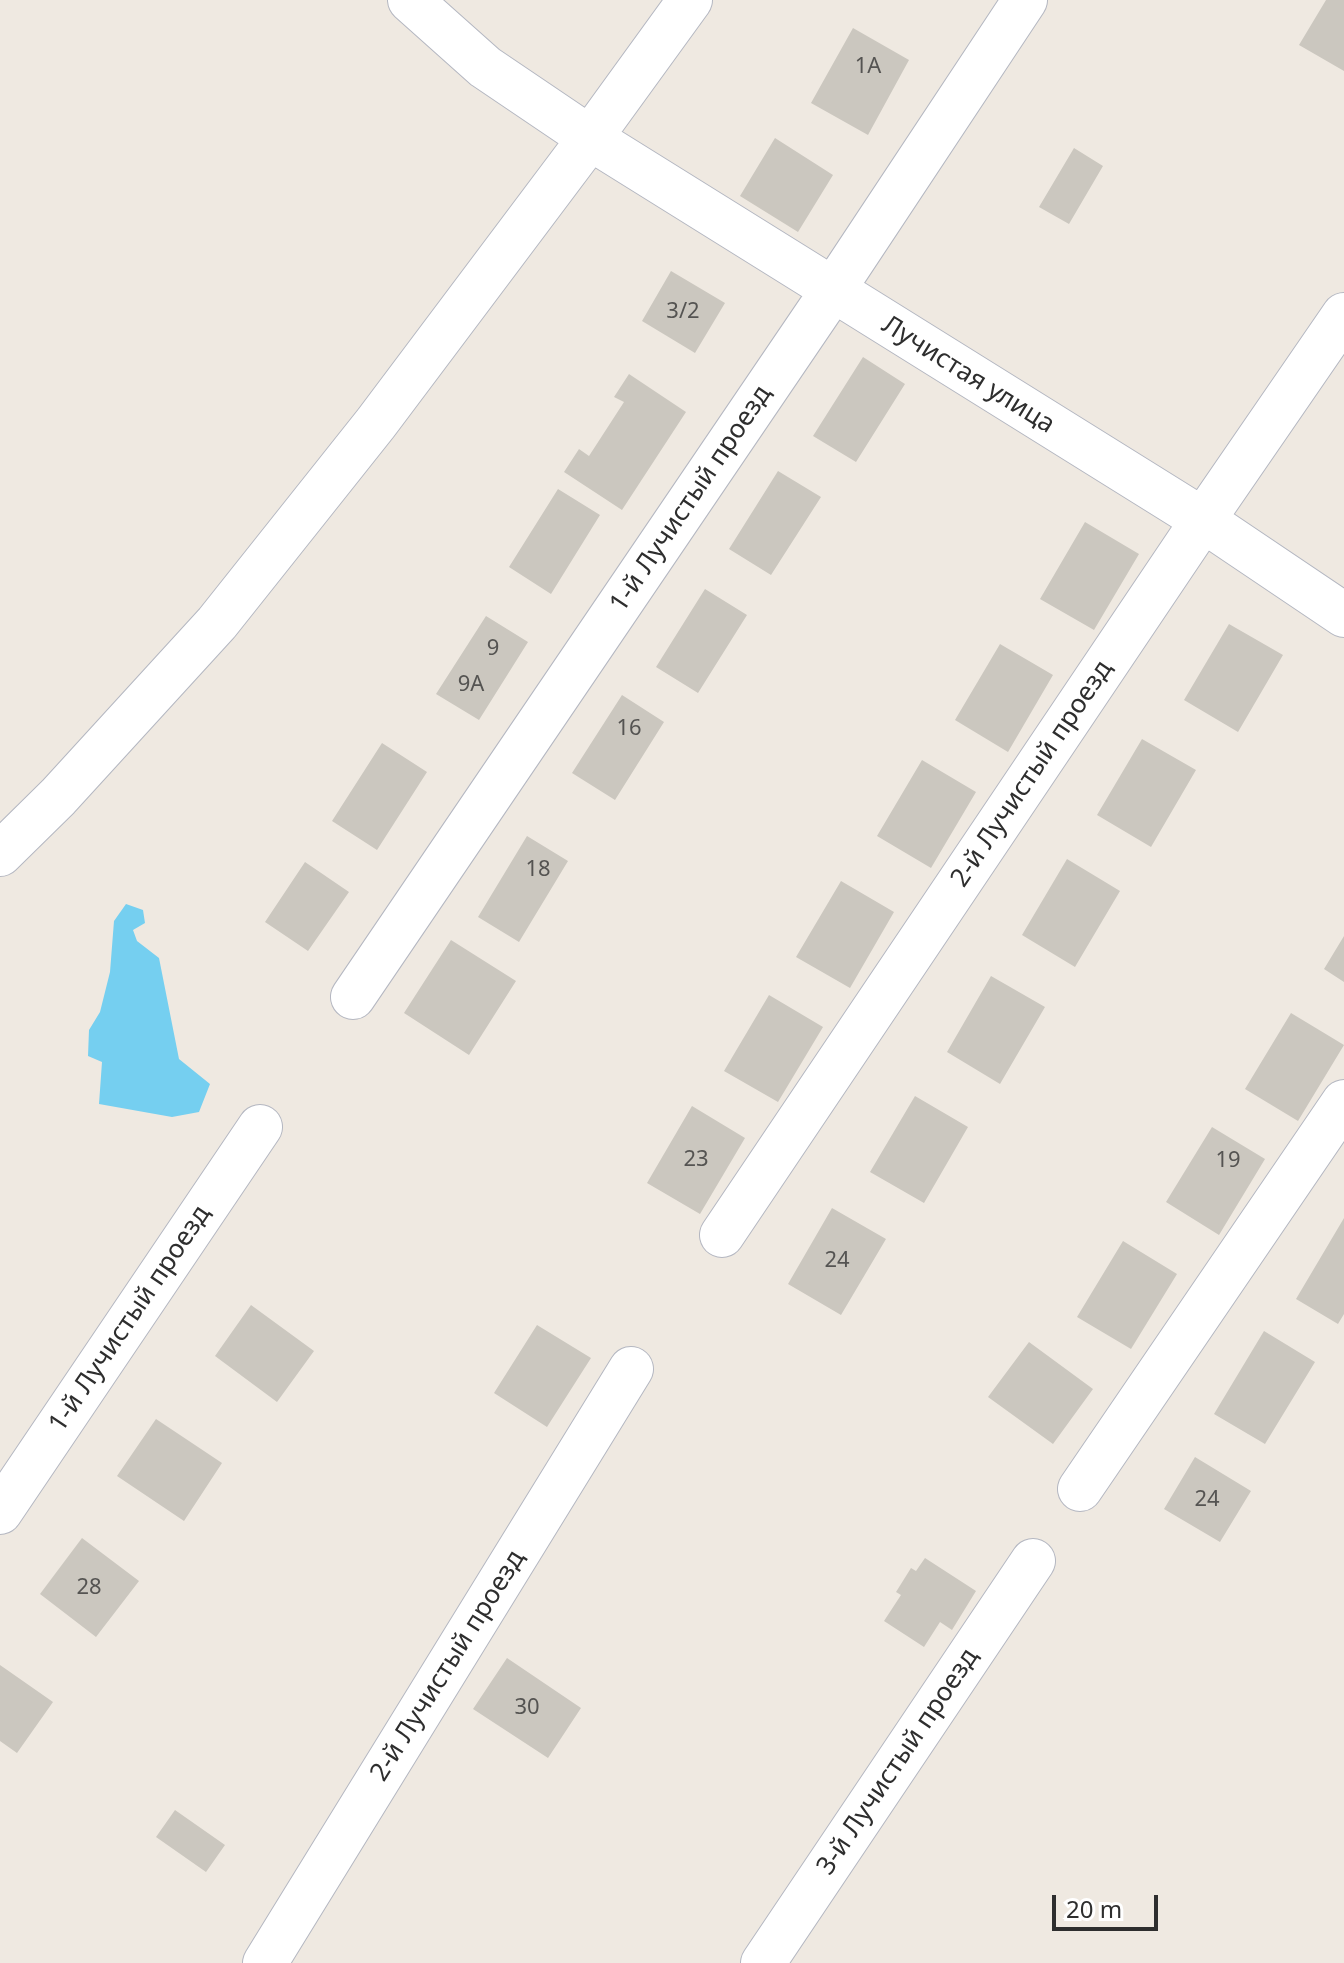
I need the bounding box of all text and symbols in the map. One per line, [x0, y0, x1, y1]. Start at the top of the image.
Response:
house number: 1А [855, 54, 881, 80]
house number: 3/2 [666, 299, 700, 325]
street label: Лучистая улица [876, 309, 1060, 441]
street label: 1-й Лучистый проезд [604, 380, 778, 618]
house number: 9 [487, 636, 499, 662]
street label: 2-й Лучистый проезд [945, 655, 1119, 893]
house number: 9А [458, 672, 484, 698]
house number: 16 [616, 716, 642, 742]
house number: 18 [525, 857, 551, 883]
house number: 23 [683, 1147, 709, 1173]
house number: 19 [1215, 1148, 1241, 1174]
street label: 1-й Лучистый проезд [43, 1200, 217, 1438]
house number: 24 [824, 1248, 850, 1274]
house number: 24 [1194, 1487, 1220, 1513]
street label: 2-й Лучистый проезд [364, 1545, 532, 1787]
house number: 28 [76, 1575, 102, 1601]
street label: 3-й Лучистый проезд [811, 1643, 985, 1881]
house number: 30 [514, 1695, 540, 1721]
scale bar [1056, 1879, 1162, 1929]
text: 20 m [1066, 1892, 1122, 1925]

